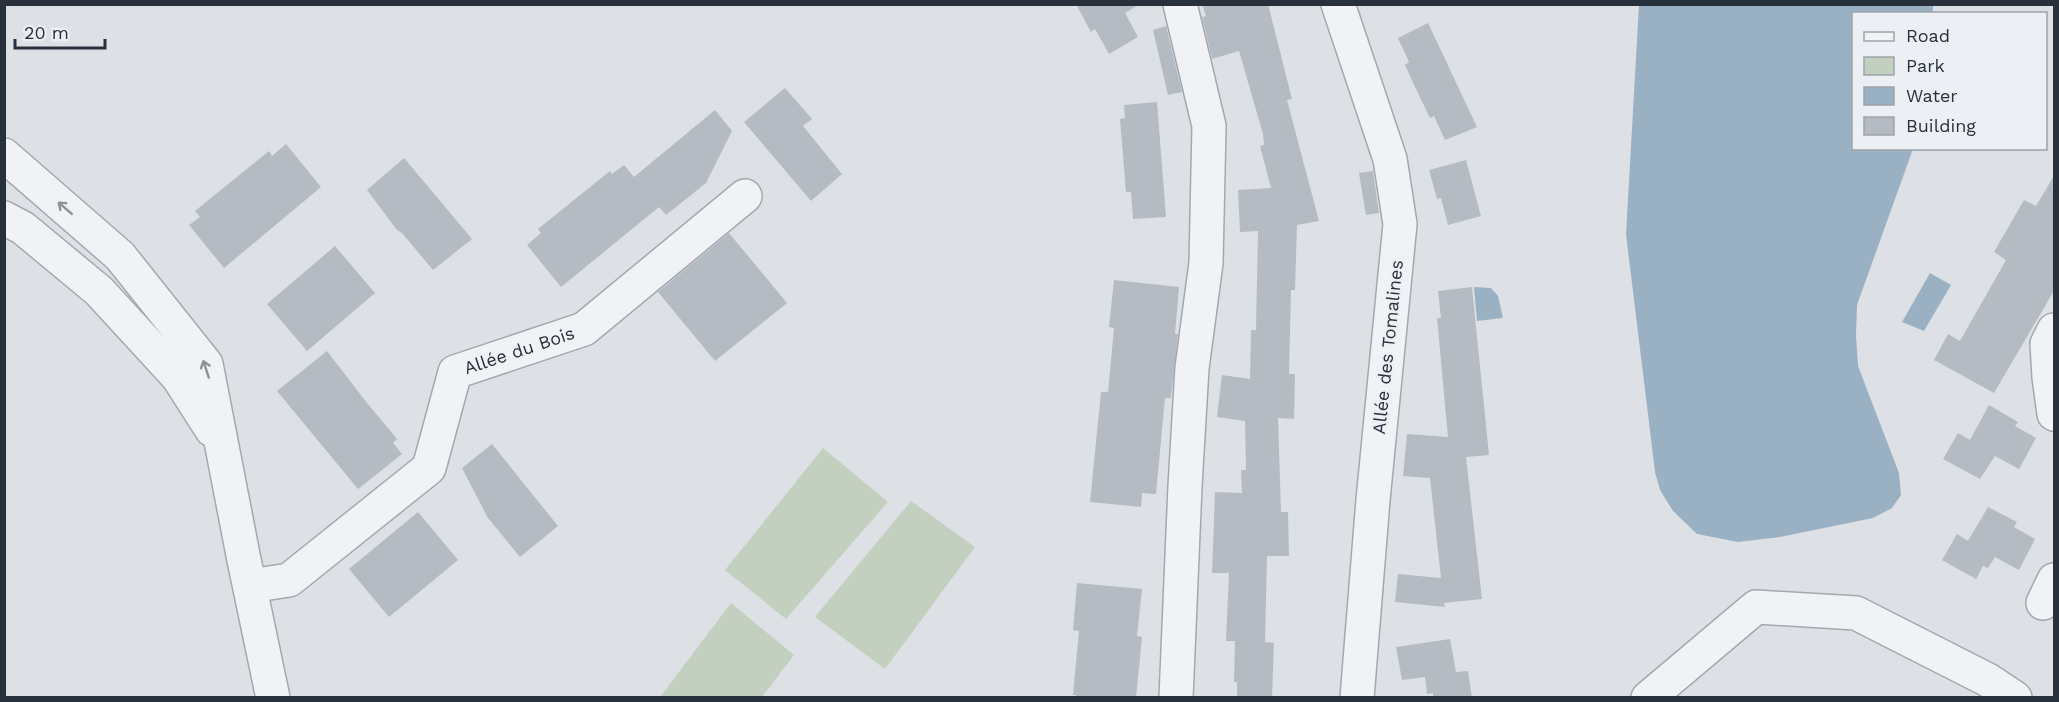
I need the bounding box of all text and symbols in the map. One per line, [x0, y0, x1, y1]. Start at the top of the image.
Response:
scale bar [15, 12, 105, 50]
legend [1852, 12, 2047, 150]
text: 20 m [24, 22, 69, 43]
text: Road [1906, 25, 1950, 46]
text: Park [1906, 55, 1945, 76]
text: Water [1906, 85, 1958, 106]
text: Building [1906, 115, 1976, 136]
one-way arrow [58, 201, 73, 215]
street label: Allée des Tomalines [1368, 259, 1407, 435]
street label: Allée du Bois [461, 322, 577, 378]
one-way arrow [200, 360, 211, 379]

